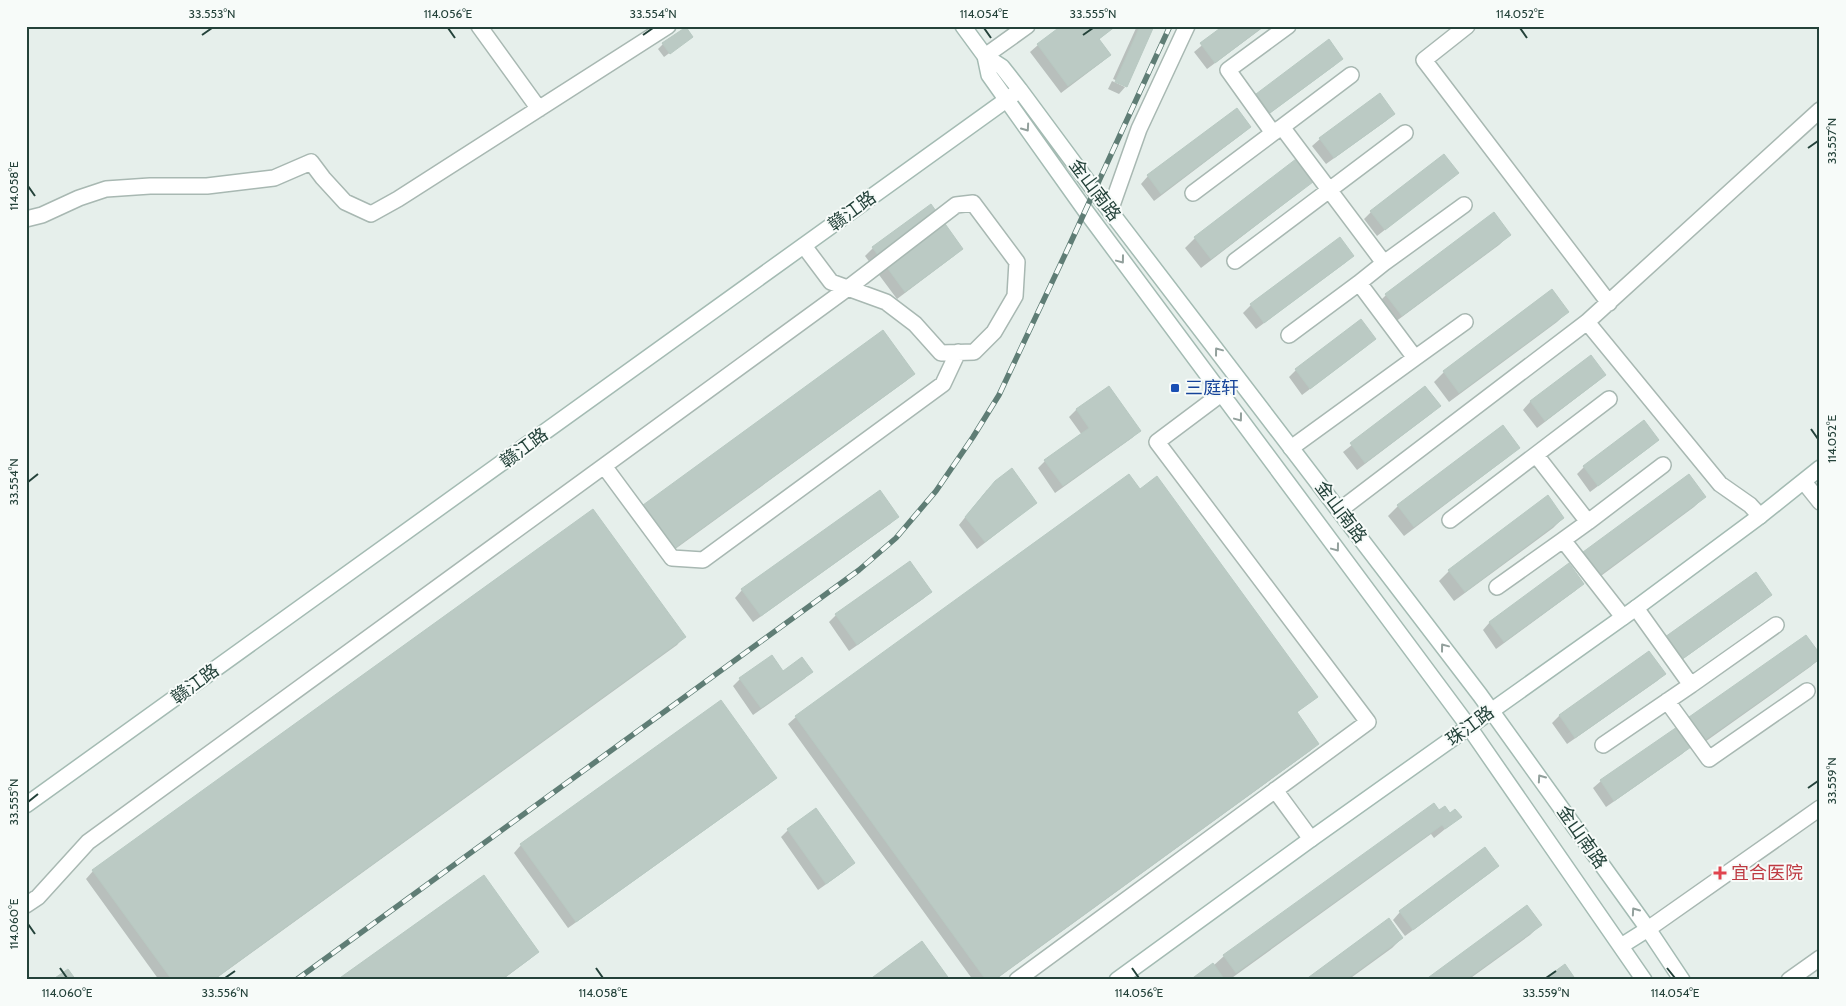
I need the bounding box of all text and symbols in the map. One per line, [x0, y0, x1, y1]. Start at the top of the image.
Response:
text: 33.553°N [189, 6, 235, 21]
text: 114.056°E [424, 6, 473, 21]
text: 33.554°N [629, 6, 677, 21]
text: 114.054°E [960, 6, 1009, 21]
text: 33.555°N [1070, 6, 1116, 21]
text: 114.052°E [1496, 6, 1544, 21]
text: 33.557°N [1824, 118, 1839, 164]
one-way arrow [1020, 122, 1029, 132]
street label: 金山南路 [1065, 155, 1125, 225]
text: 114.058°E [6, 161, 21, 211]
street label: 赣江路 [824, 186, 880, 236]
one-way arrow [1115, 254, 1124, 263]
one-way arrow [1215, 348, 1224, 357]
place label: 三庭轩 [1185, 377, 1239, 399]
marker: 三庭轩 [1169, 382, 1181, 394]
one-way arrow [1233, 412, 1242, 422]
text: 114.052°E [1824, 415, 1839, 463]
street label: 赣江路 [496, 423, 552, 473]
text: 33.554°N [6, 458, 21, 506]
street label: 金山南路 [1311, 477, 1371, 547]
one-way arrow [1330, 542, 1339, 552]
one-way arrow [1442, 644, 1450, 653]
street label: 赣江路 [167, 659, 223, 709]
street label: 珠江路 [1442, 701, 1498, 751]
text: 33.559°N [1824, 757, 1839, 805]
one-way arrow [1538, 775, 1546, 784]
text: 33.555°N [6, 779, 21, 825]
street label: 金山南路 [1552, 801, 1612, 873]
place label: 宜合医院 [1731, 862, 1803, 884]
marker: 宜合医院 [1713, 866, 1727, 880]
text: 114.060°E [6, 898, 21, 949]
one-way arrow [1632, 907, 1641, 916]
text: 114.060°E [42, 985, 93, 1000]
text: 33.556°N [201, 985, 249, 1000]
text: 114.058°E [578, 985, 628, 1000]
text: 114.056°E [1115, 985, 1164, 1000]
text: 33.559°N [1522, 985, 1570, 1000]
text: 114.054°E [1651, 985, 1700, 1000]

